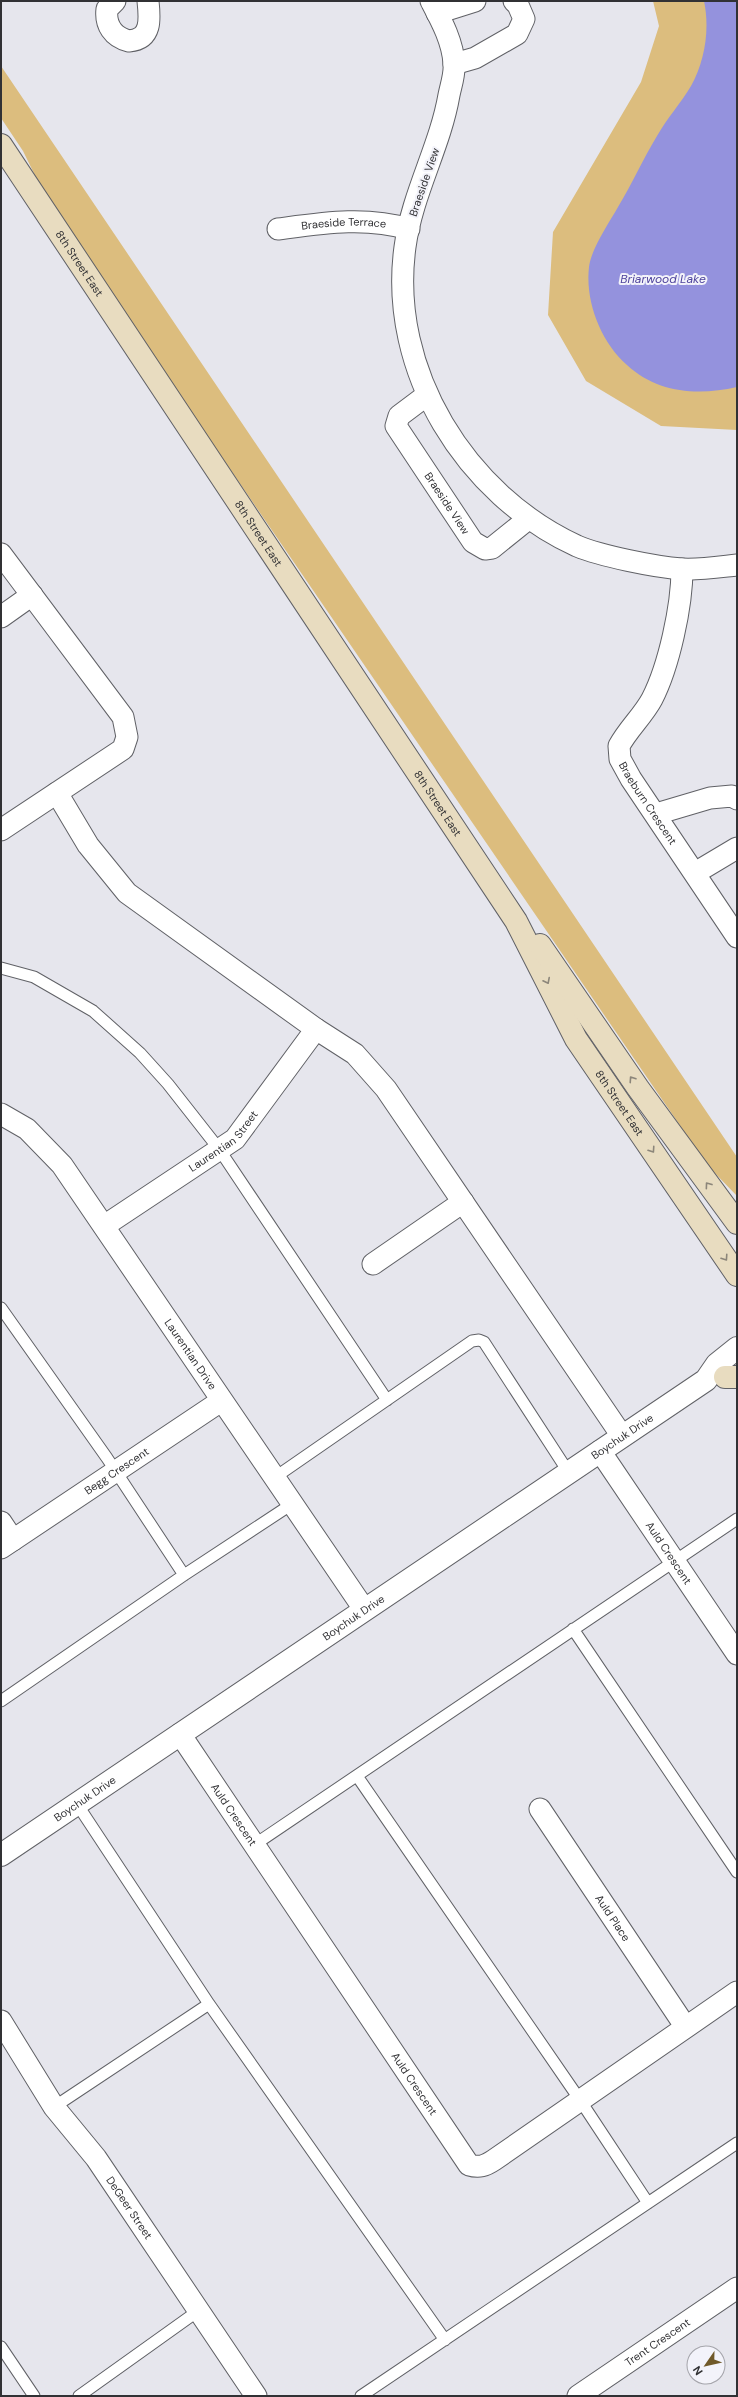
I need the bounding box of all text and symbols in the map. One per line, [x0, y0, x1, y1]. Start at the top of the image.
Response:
street label: Braeside View [406, 145, 442, 218]
street label: Braeside Terrace [300, 215, 387, 233]
street label: 8th Street East [53, 228, 106, 299]
water label: Briarwood Lake [620, 271, 706, 287]
street label: Braeside View [422, 469, 473, 537]
street label: 8th Street East [232, 498, 286, 569]
street label: Braeburn Crescent [616, 759, 680, 847]
street label: 8th Street East [411, 768, 465, 839]
one-way arrow [542, 977, 550, 984]
street label: 8th Street East [592, 1067, 647, 1138]
one-way arrow [629, 1076, 637, 1083]
street label: Laurentian Street [186, 1108, 261, 1175]
one-way arrow [647, 1146, 654, 1153]
one-way arrow [706, 1182, 713, 1189]
one-way arrow [720, 1254, 728, 1261]
street label: Laurentian Drive [162, 1316, 220, 1392]
street label: Boychuk Drive [588, 1411, 656, 1462]
street label: Begg Crescent [82, 1444, 152, 1497]
street label: Auld Crescent [643, 1519, 695, 1587]
street label: Boychuk Drive [320, 1592, 387, 1643]
street label: Boychuk Drive [51, 1773, 118, 1824]
street label: Auld Crescent [208, 1781, 260, 1849]
street label: Auld Place [592, 1892, 633, 1944]
street label: Auld Crescent [388, 2050, 440, 2118]
street label: DeGeer Street [103, 2174, 156, 2242]
street label: Trent Crescent [622, 2315, 693, 2369]
north arrow [686, 2345, 726, 2385]
text: N [690, 2363, 706, 2378]

